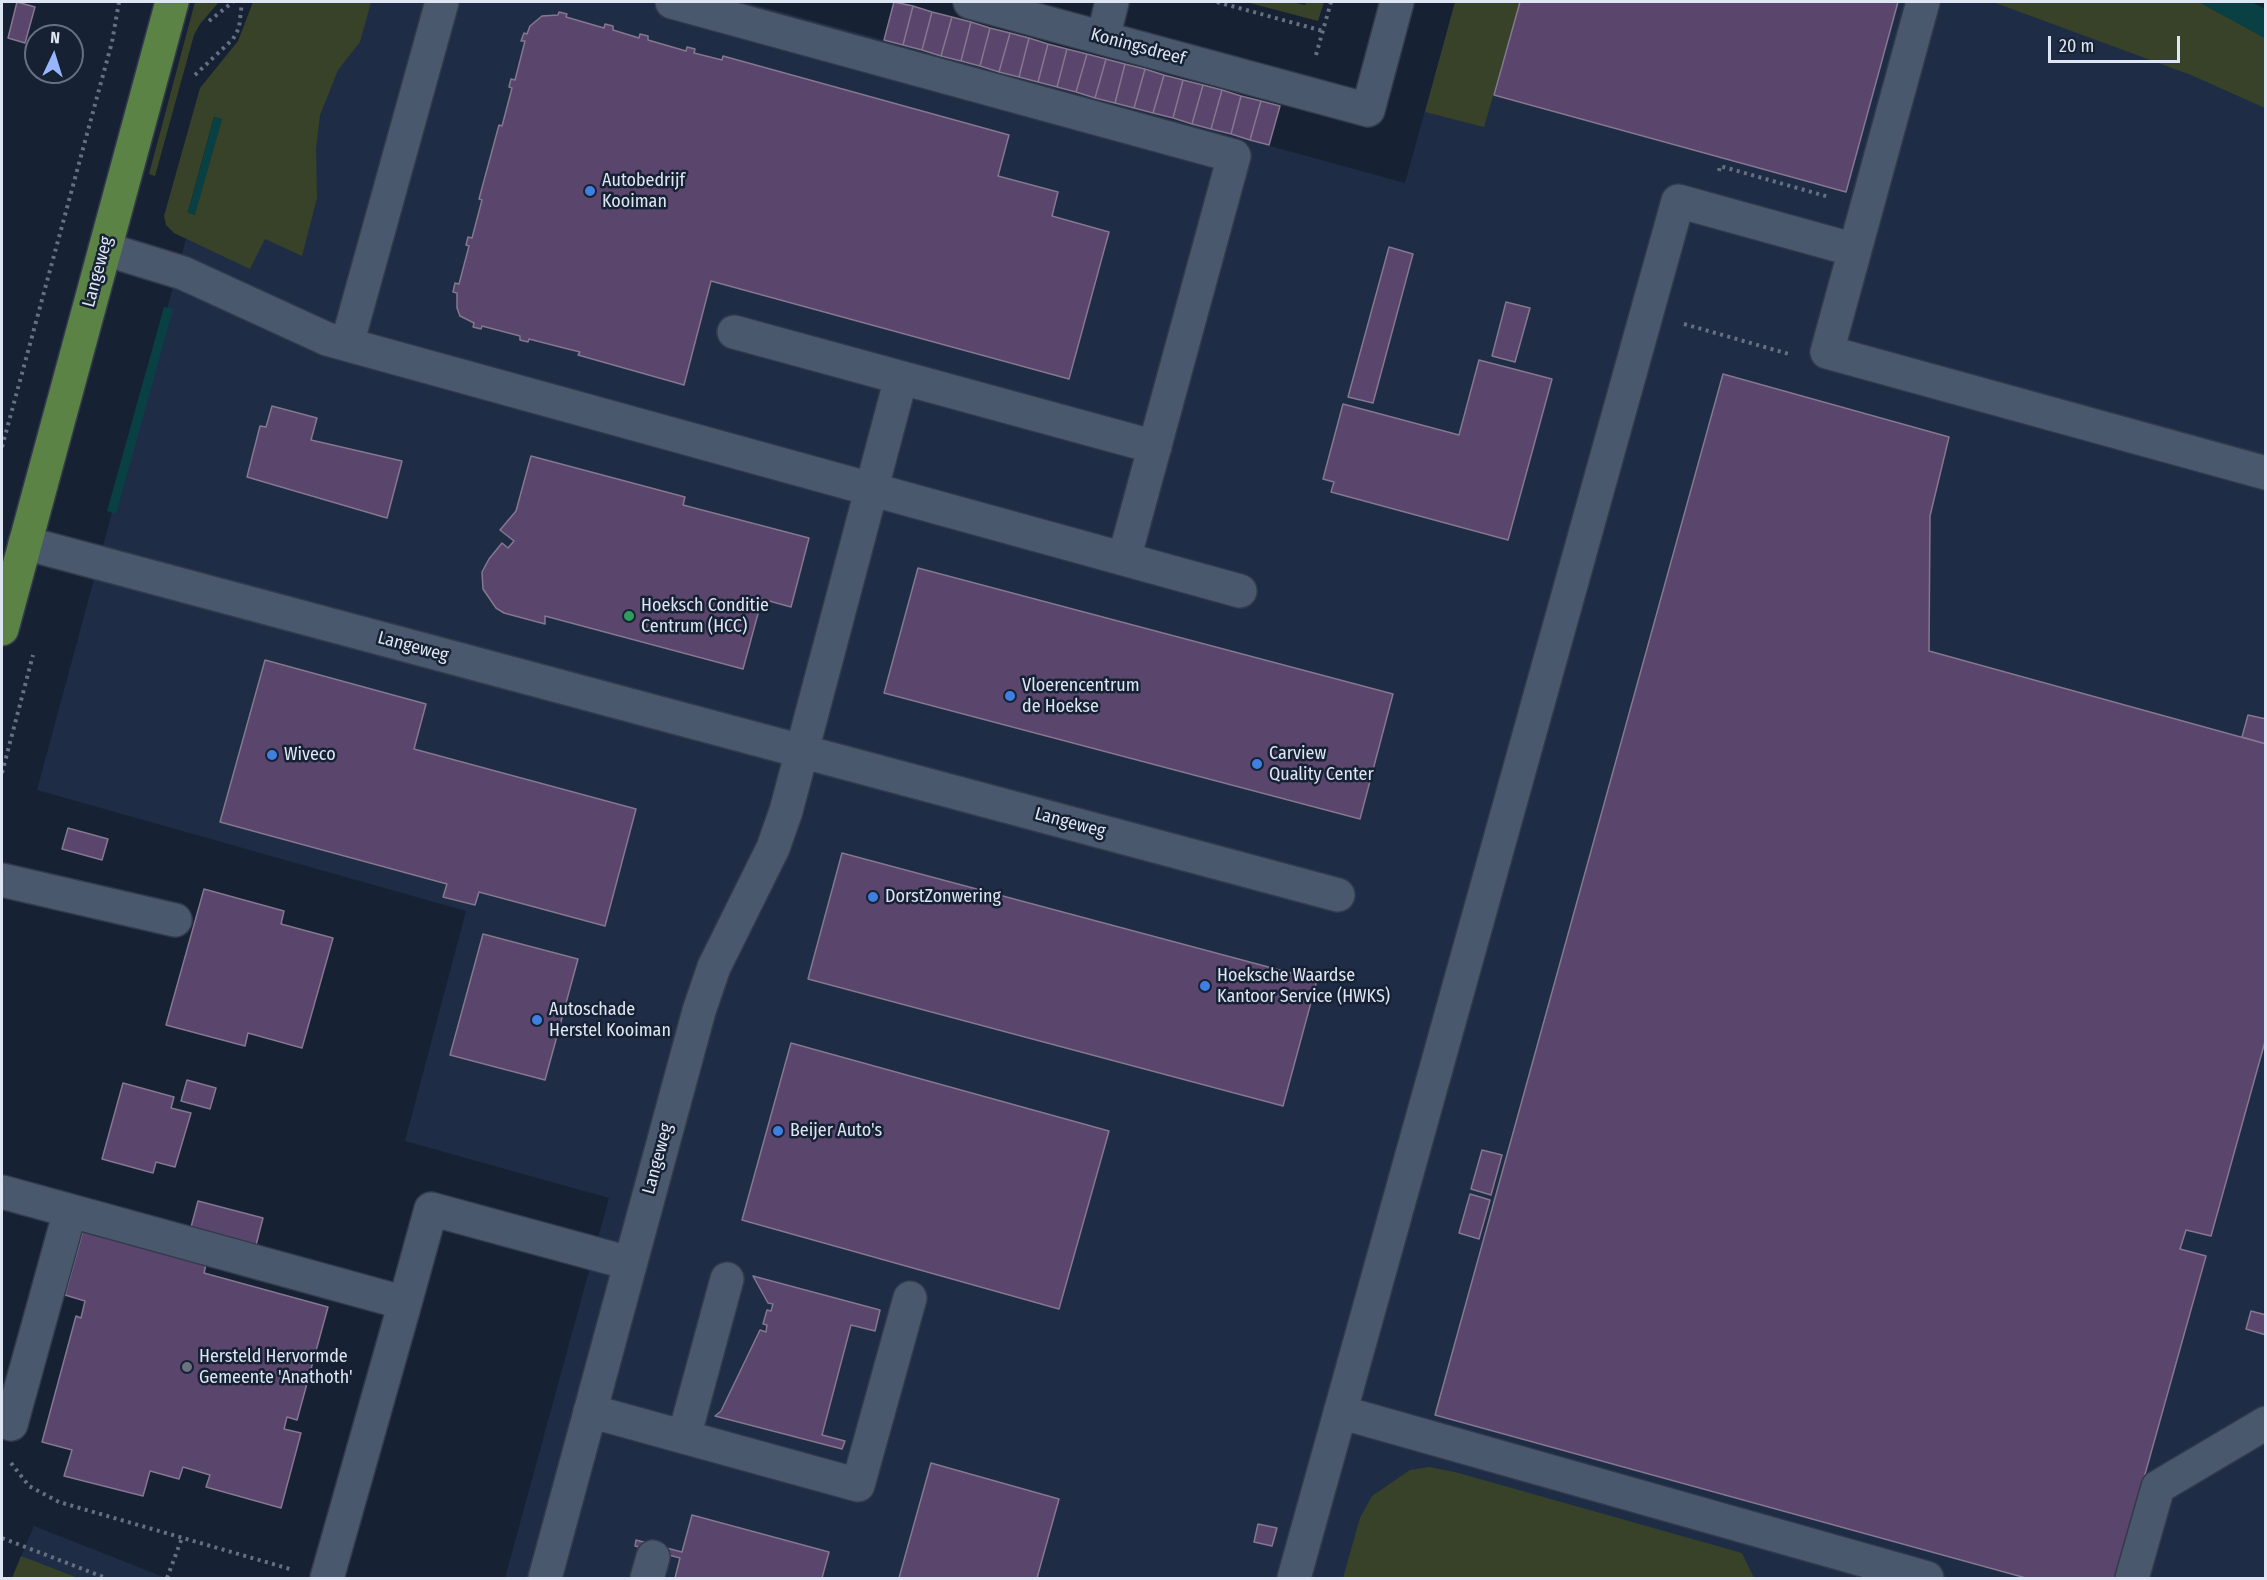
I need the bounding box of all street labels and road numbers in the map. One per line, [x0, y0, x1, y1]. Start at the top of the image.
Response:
street label: Koningsdreef [1088, 24, 1188, 70]
street label: Langeweg [78, 234, 118, 310]
street label: Langeweg [375, 627, 451, 667]
street label: Langeweg [1032, 803, 1108, 843]
street label: Langeweg [638, 1121, 678, 1197]

